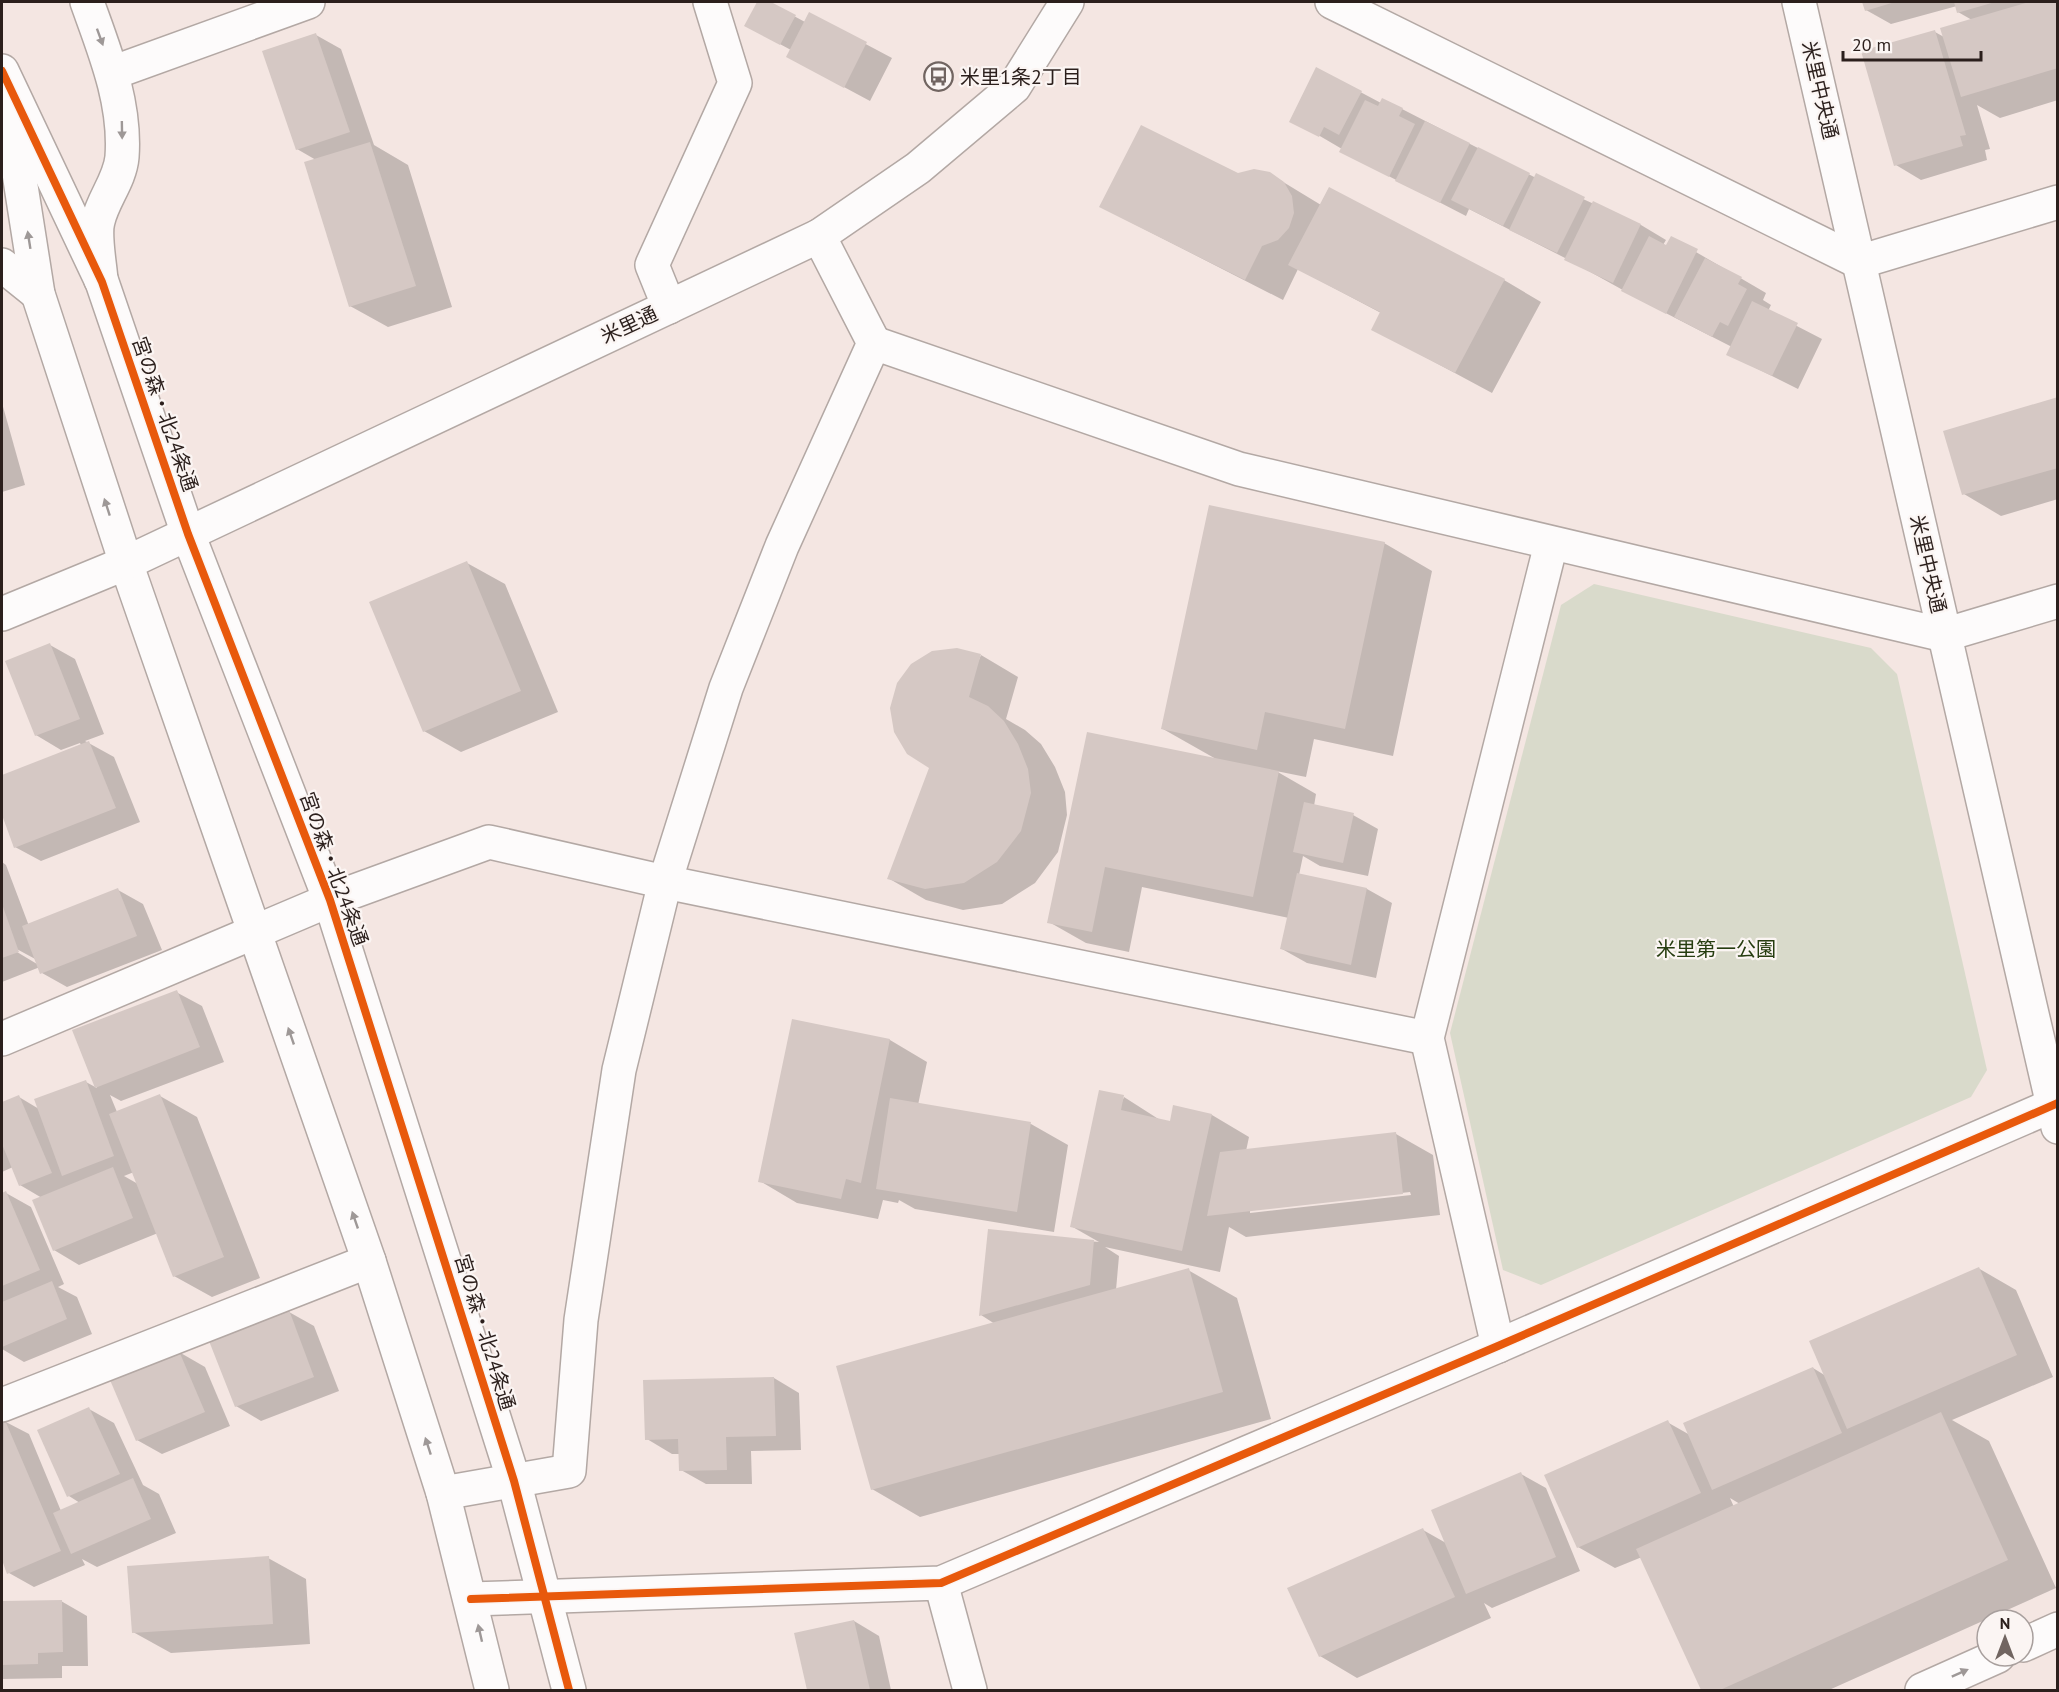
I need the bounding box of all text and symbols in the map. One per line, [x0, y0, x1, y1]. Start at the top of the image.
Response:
scale bar [1843, 24, 1981, 62]
one-way arrow [95, 28, 105, 46]
text: 20 m [1852, 33, 1891, 56]
street label: 米里中央通 [1796, 38, 1844, 142]
bus stop icon: 米里1条2丁目 [923, 61, 955, 93]
place label: 米里1条2丁目 [960, 64, 1082, 90]
one-way arrow [117, 121, 127, 140]
one-way arrow [25, 230, 34, 249]
street label: 米里通 [596, 301, 662, 349]
street label: 宮の森・北24条通 [126, 333, 204, 495]
one-way arrow [102, 498, 112, 516]
street label: 米里中央通 [1904, 512, 1952, 616]
street label: 宮の森・北24条通 [294, 789, 374, 949]
park label: 米里第一公園 [1656, 936, 1776, 962]
one-way arrow [286, 1027, 296, 1045]
one-way arrow [349, 1211, 359, 1229]
street label: 宮の森・北24条通 [449, 1251, 521, 1413]
one-way arrow [422, 1437, 432, 1455]
north arrow [1975, 1608, 2035, 1668]
text: N [2000, 1613, 2010, 1633]
one-way arrow [474, 1624, 484, 1643]
one-way arrow [1952, 1669, 1969, 1678]

